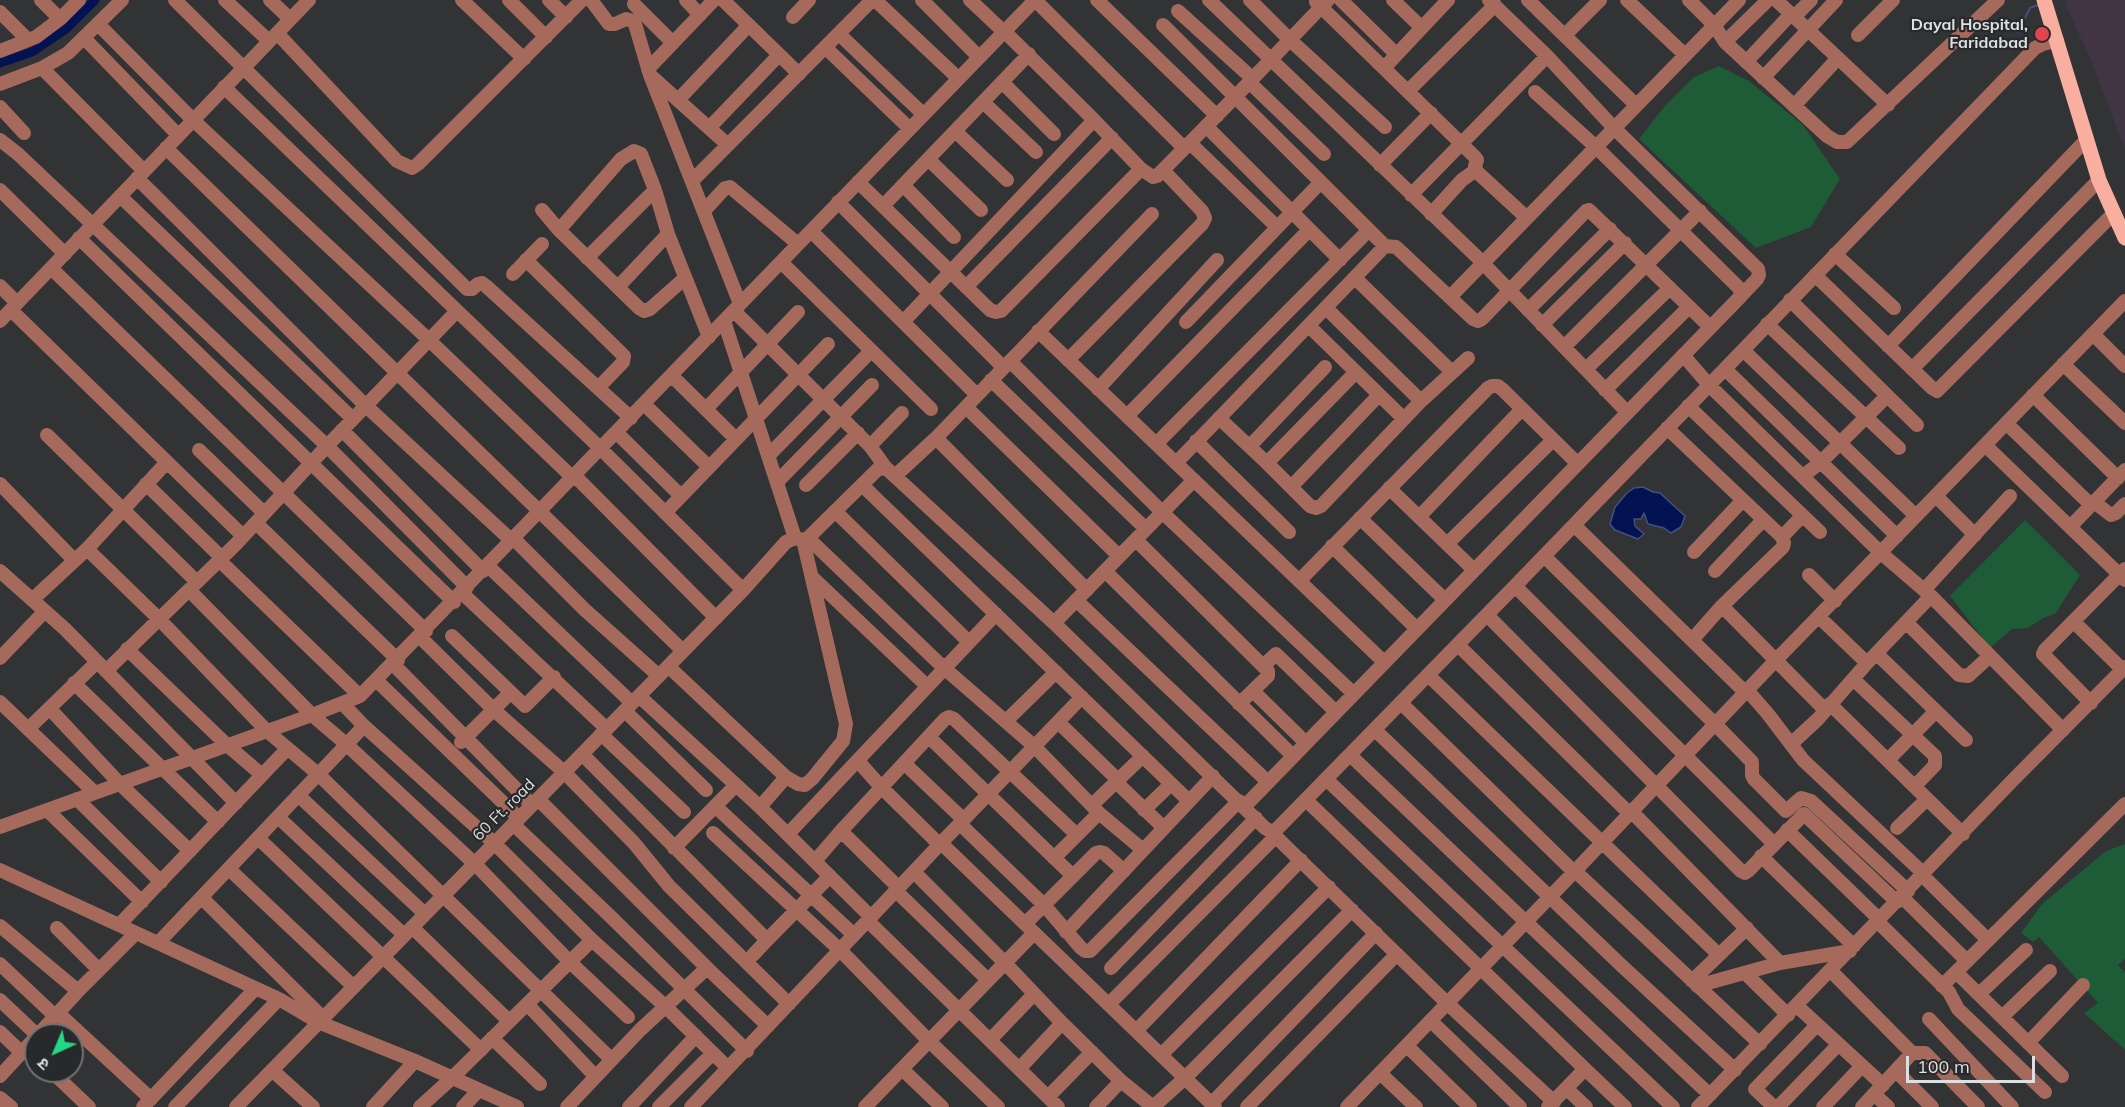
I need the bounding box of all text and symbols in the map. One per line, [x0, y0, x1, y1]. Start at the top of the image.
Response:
place label: Dayal Hospital, Faridabad [1911, 15, 2028, 53]
marker: Dayal Hospital, Faridabad [2033, 25, 2051, 43]
street label: 60 Ft. road [469, 775, 539, 845]
north arrow [24, 1023, 84, 1083]
scale bar [1909, 1044, 2038, 1082]
text: उ [33, 1054, 53, 1075]
text: 100 m [1917, 1055, 1970, 1078]

